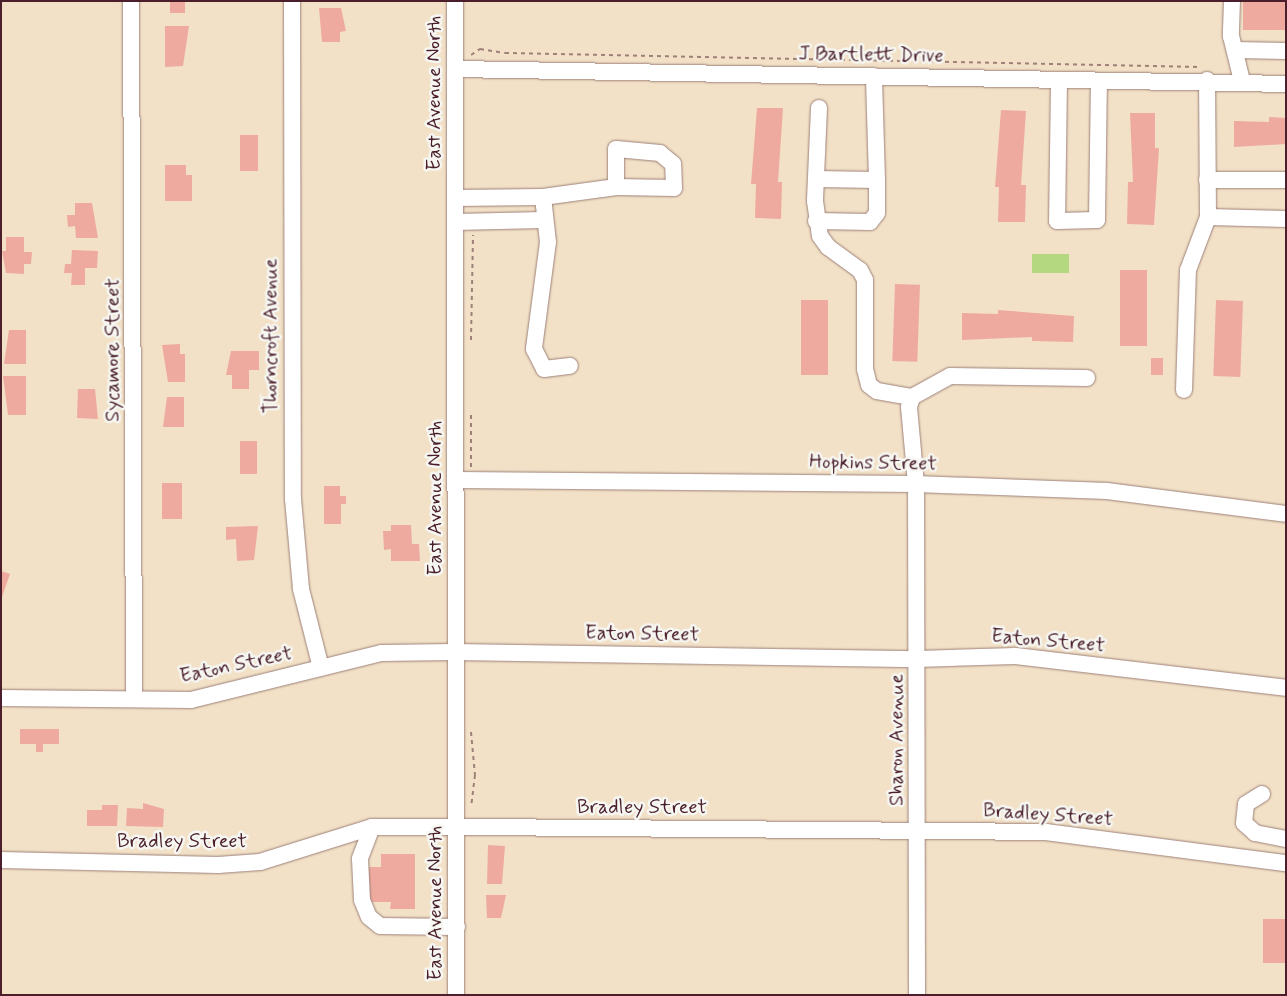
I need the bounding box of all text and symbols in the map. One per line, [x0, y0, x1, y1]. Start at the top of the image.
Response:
street label: East Avenue North [422, 15, 446, 171]
street label: J Bartlett Drive [800, 42, 942, 68]
street label: Thorncroft Avenue [259, 258, 283, 414]
street label: Sycamore Street [101, 279, 125, 421]
street label: East Avenue North [423, 420, 447, 576]
street label: Hopkins Street [809, 450, 937, 476]
street label: Eaton Street [585, 621, 699, 647]
street label: Eaton Street [991, 624, 1105, 658]
street label: Eaton Street [178, 642, 294, 688]
street label: Sharon Avenue [885, 677, 909, 803]
street label: Bradley Street [577, 795, 707, 819]
street label: Bradley Street [983, 799, 1113, 831]
street label: East Avenue North [423, 825, 447, 981]
street label: Bradley Street [117, 829, 247, 853]

